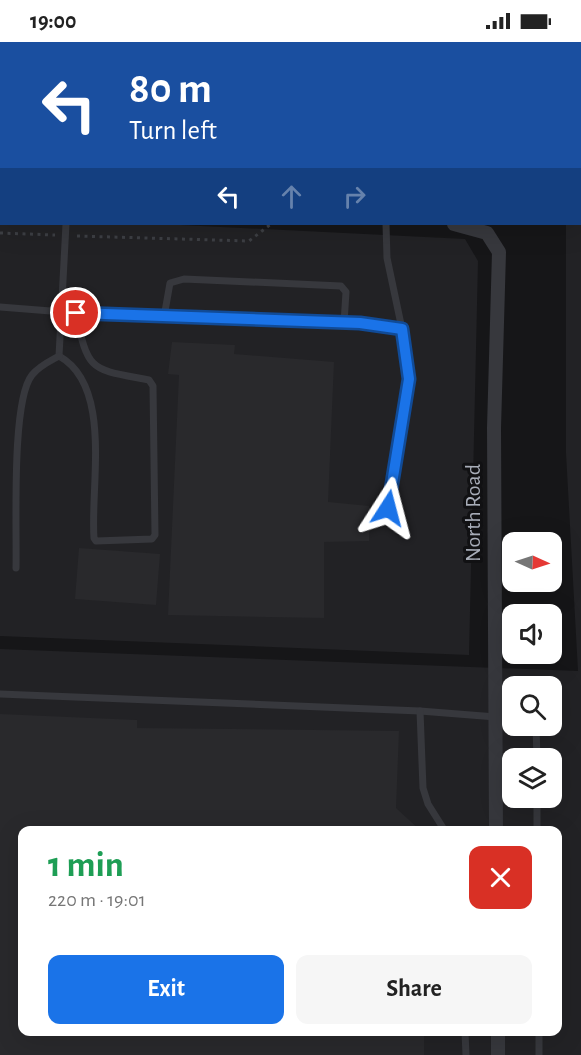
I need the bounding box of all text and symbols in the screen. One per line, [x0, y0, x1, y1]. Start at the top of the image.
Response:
text: 19:00 [30, 10, 77, 32]
icon: left [30, 66, 108, 144]
text: 80 m [129, 68, 212, 110]
text: Turn left [129, 117, 217, 144]
icon: left [212, 180, 245, 213]
icon: ahead [275, 180, 308, 213]
icon: right [338, 180, 371, 213]
pin [50, 287, 101, 338]
icon: arrive [59, 296, 92, 329]
street label: North Road [462, 464, 484, 562]
position arrow [356, 476, 420, 540]
north arrow [502, 532, 562, 592]
map controls [502, 532, 562, 808]
button: sound [502, 604, 562, 664]
button: search [502, 676, 562, 736]
button: layers [502, 748, 562, 808]
button: close [469, 846, 532, 909]
text: 1 min [48, 847, 124, 883]
text: 220 m · 19:01 [48, 890, 146, 910]
button: Exit [48, 955, 284, 1024]
button: Share [296, 955, 532, 1024]

